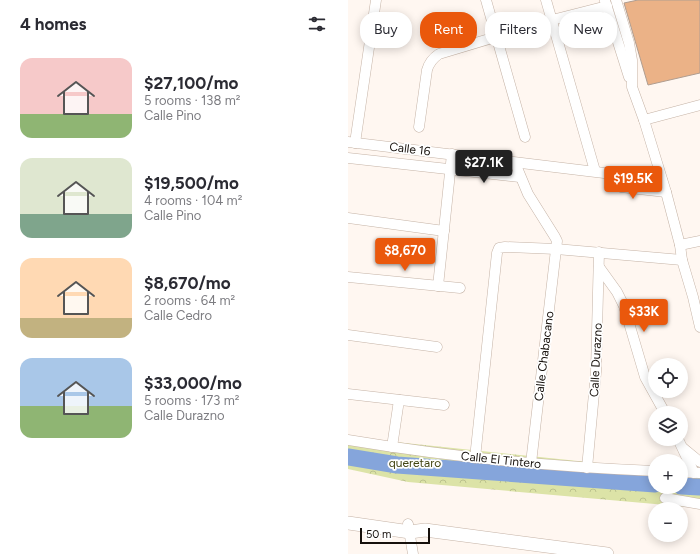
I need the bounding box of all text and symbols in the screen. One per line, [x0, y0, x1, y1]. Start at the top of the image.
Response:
chip: Buy [360, 12, 412, 48]
chip: Rent [420, 12, 477, 48]
chip: Filters [485, 12, 551, 48]
chip: New [559, 12, 617, 48]
icon: filters [306, 13, 328, 35]
text: 4 homes [20, 14, 87, 34]
text: $27,100/mo [144, 73, 238, 93]
icon: home [52, 74, 100, 122]
text: 5 rooms · 138 m² [144, 93, 240, 108]
text: Calle Pino [144, 108, 201, 123]
street label: Calle 16 [389, 140, 432, 158]
pin: $27.1K [451, 150, 517, 184]
text: $27.1K [464, 155, 504, 170]
pin: $19.5K [600, 166, 666, 200]
text: $19.5K [613, 171, 653, 186]
text: $19,500/mo [144, 173, 239, 193]
icon: home [52, 174, 100, 222]
text: 4 rooms · 104 m² [144, 193, 242, 208]
text: Calle Pino [144, 208, 201, 223]
pin: $8,670 [372, 238, 438, 272]
text: $8,670 [384, 243, 426, 258]
text: $8,670/mo [144, 273, 231, 293]
icon: home [52, 274, 100, 322]
text: 2 rooms · 64 m² [144, 293, 235, 308]
pin: $33K [620, 299, 668, 333]
text: $33K [629, 304, 659, 319]
text: Calle Cedro [144, 308, 212, 323]
street label: Calle Chabacano [532, 310, 556, 402]
street label: Calle Durazno [587, 323, 605, 397]
map controls [648, 358, 688, 542]
button: locate [648, 358, 688, 398]
text: $33,000/mo [144, 373, 242, 393]
icon: home [52, 374, 100, 422]
text: 5 rooms · 173 m² [144, 393, 239, 408]
button: layers [648, 406, 688, 446]
text: Calle Durazno [144, 408, 224, 423]
street label: Calle El Tintero [460, 449, 542, 471]
button: + [648, 454, 688, 494]
park label: queretaro [389, 456, 441, 470]
button: − [648, 502, 688, 542]
scale bar [360, 526, 430, 545]
text: 50 m [366, 528, 391, 541]

